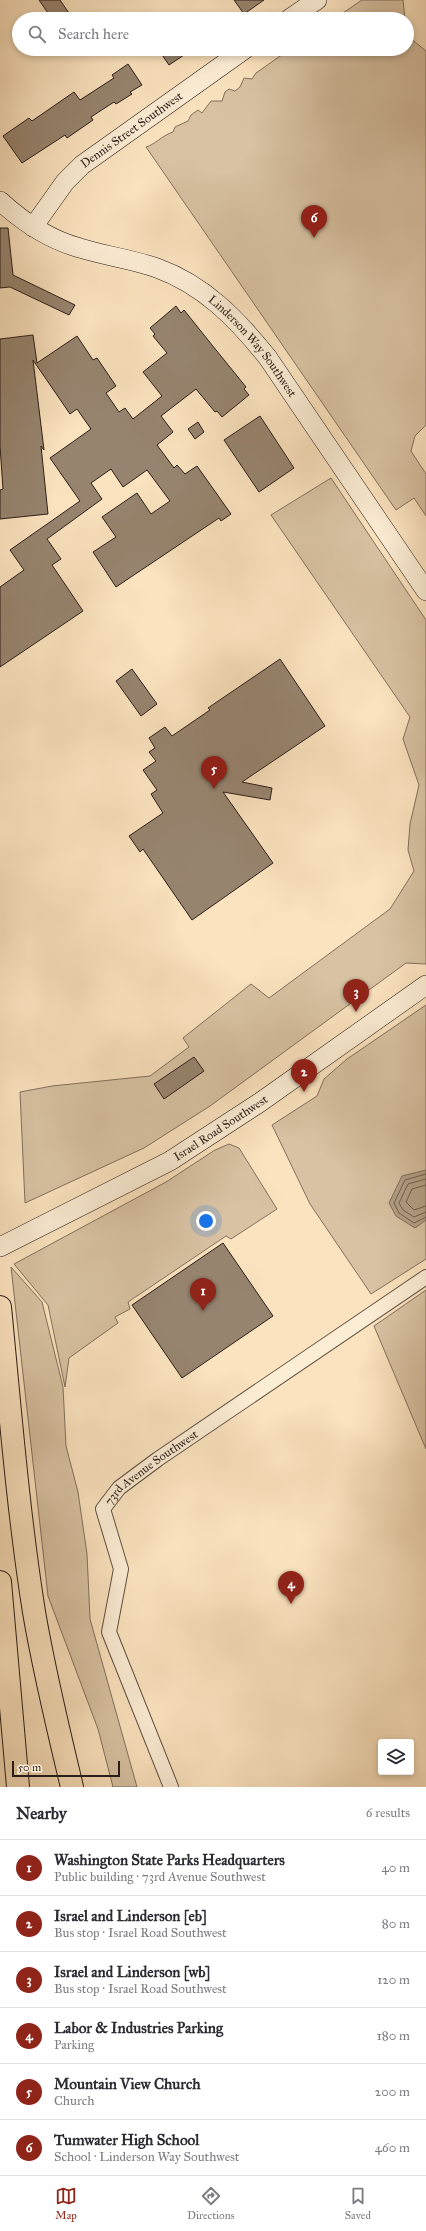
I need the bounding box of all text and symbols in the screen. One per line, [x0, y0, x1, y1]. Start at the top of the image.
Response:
search box [12, 12, 414, 56]
icon: search [26, 23, 48, 45]
text: Search here [58, 25, 129, 43]
street label: Dennis Street Southwest [78, 88, 186, 171]
pin: 6 [301, 205, 327, 238]
street label: Linderson Way Southwest [206, 292, 300, 400]
pin: 5 [201, 756, 227, 789]
pin: 3 [343, 979, 369, 1012]
pin: 2 [291, 1059, 317, 1092]
street label: Israel Road Southwest [171, 1092, 271, 1164]
your location [196, 1211, 216, 1231]
pin: 1 [190, 1278, 216, 1311]
street label: 73rd Avenue Southwest [102, 1427, 201, 1508]
pin: 4 [278, 1571, 304, 1604]
map controls [378, 1739, 414, 1775]
button: layers [378, 1739, 414, 1775]
scale bar [12, 1759, 120, 1778]
text: 50 m [18, 1761, 41, 1774]
text: Nearby [16, 1803, 67, 1824]
text: 6 results [366, 1805, 410, 1821]
text: Washington State Parks Headquarters [54, 1851, 285, 1869]
text: 1 [26, 1860, 32, 1876]
text: 40 m [381, 1860, 410, 1876]
text: Public building · 73rd Avenue Southwest [54, 1869, 266, 1885]
text: Israel and Linderson [eb] [54, 1907, 207, 1925]
text: 2 [26, 1916, 32, 1932]
text: 80 m [382, 1916, 410, 1932]
text: Bus stop · Israel Road Southwest [54, 1925, 227, 1941]
text: Israel and Linderson [wb] [54, 1963, 210, 1981]
text: 3 [26, 1972, 32, 1988]
text: 120 m [377, 1972, 410, 1988]
text: Bus stop · Israel Road Southwest [54, 1981, 227, 1997]
text: Labor & Industries Parking [54, 2019, 223, 2037]
text: 4 [25, 2028, 33, 2044]
text: 180 m [377, 2028, 410, 2044]
text: Parking [54, 2037, 94, 2053]
text: Mountain View Church [54, 2075, 201, 2093]
text: 5 [26, 2084, 32, 2100]
text: 200 m [375, 2084, 410, 2100]
text: Church [54, 2093, 94, 2109]
text: Tumwater High School [54, 2131, 199, 2149]
text: 6 [26, 2140, 32, 2156]
text: 460 m [375, 2140, 410, 2156]
text: School · Linderson Way Southwest [54, 2149, 239, 2165]
tab: Map [55, 2185, 77, 2222]
tab: Directions [187, 2185, 235, 2222]
tab: Saved [345, 2185, 371, 2222]

